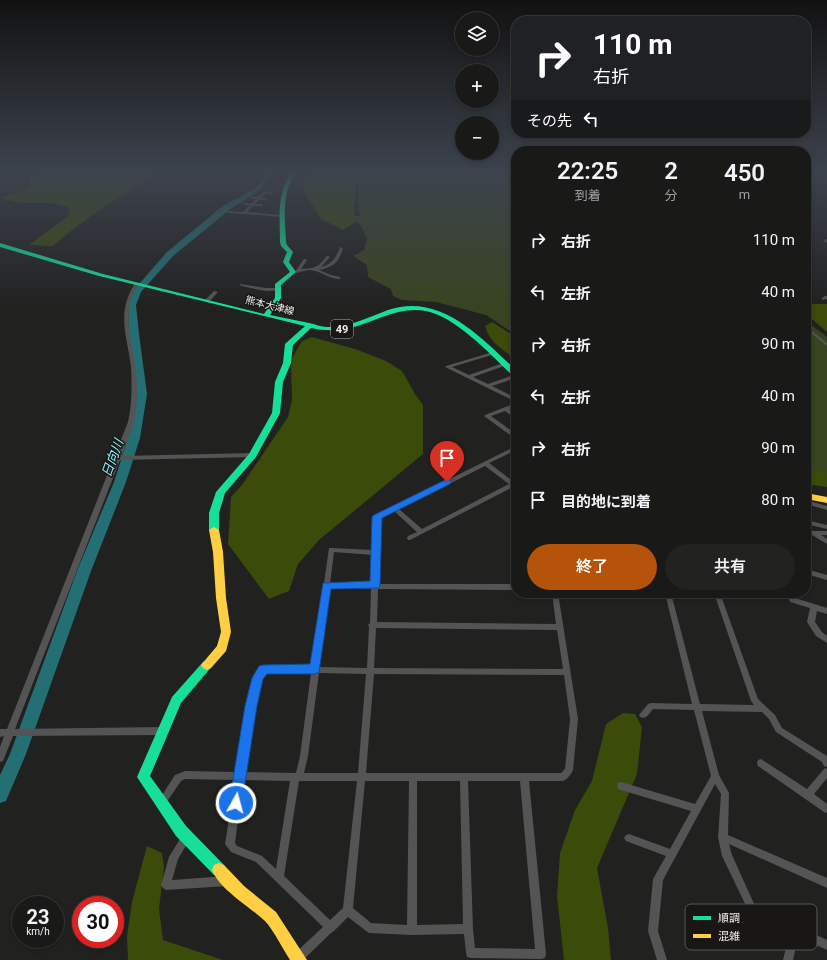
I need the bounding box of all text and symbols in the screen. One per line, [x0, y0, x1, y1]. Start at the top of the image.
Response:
map controls [455, 12, 499, 160]
button: layers [455, 12, 499, 56]
text: 110 m [593, 28, 672, 61]
icon: right [527, 32, 579, 84]
button: + [455, 64, 499, 108]
text: 右折 [593, 66, 629, 87]
icon: left [580, 108, 602, 130]
text: その先 [527, 112, 572, 130]
button: − [455, 116, 499, 160]
text: 22:25 [557, 157, 618, 185]
text: 2 [664, 157, 678, 185]
text: 450 [724, 159, 765, 187]
text: m [739, 187, 750, 202]
text: 到着 [575, 188, 601, 203]
text: 分 [665, 188, 678, 203]
icon: right [527, 229, 549, 251]
text: 110 m [753, 231, 795, 249]
text: 右折 [561, 233, 591, 251]
icon: left [527, 281, 549, 303]
text: 40 m [761, 283, 795, 301]
text: 左折 [561, 285, 591, 303]
street label: 熊本大津線 [244, 294, 295, 317]
road number: 49 [331, 320, 353, 338]
icon: right [527, 333, 549, 355]
text: 90 m [761, 335, 795, 353]
text: 右折 [561, 337, 591, 355]
icon: left [527, 385, 549, 407]
text: 40 m [761, 387, 795, 405]
text: 左折 [561, 389, 591, 407]
water label: 日向川 [99, 435, 127, 479]
icon: right [527, 437, 549, 459]
text: 90 m [761, 439, 795, 457]
pin [430, 441, 464, 482]
text: 右折 [561, 441, 591, 459]
icon: arrive [436, 447, 458, 469]
icon: arrive [527, 489, 549, 511]
text: 80 m [761, 491, 795, 509]
text: 目的地に到着 [561, 493, 651, 511]
button: 終了 [527, 544, 657, 590]
button: 共有 [665, 544, 795, 590]
position arrow [215, 782, 257, 824]
speed limit sign: 30 [72, 896, 124, 948]
legend [685, 904, 817, 950]
text: 23 [27, 905, 49, 929]
text: 順調 [718, 912, 740, 925]
text: km/h [26, 926, 50, 937]
text: 混雑 [718, 930, 740, 943]

